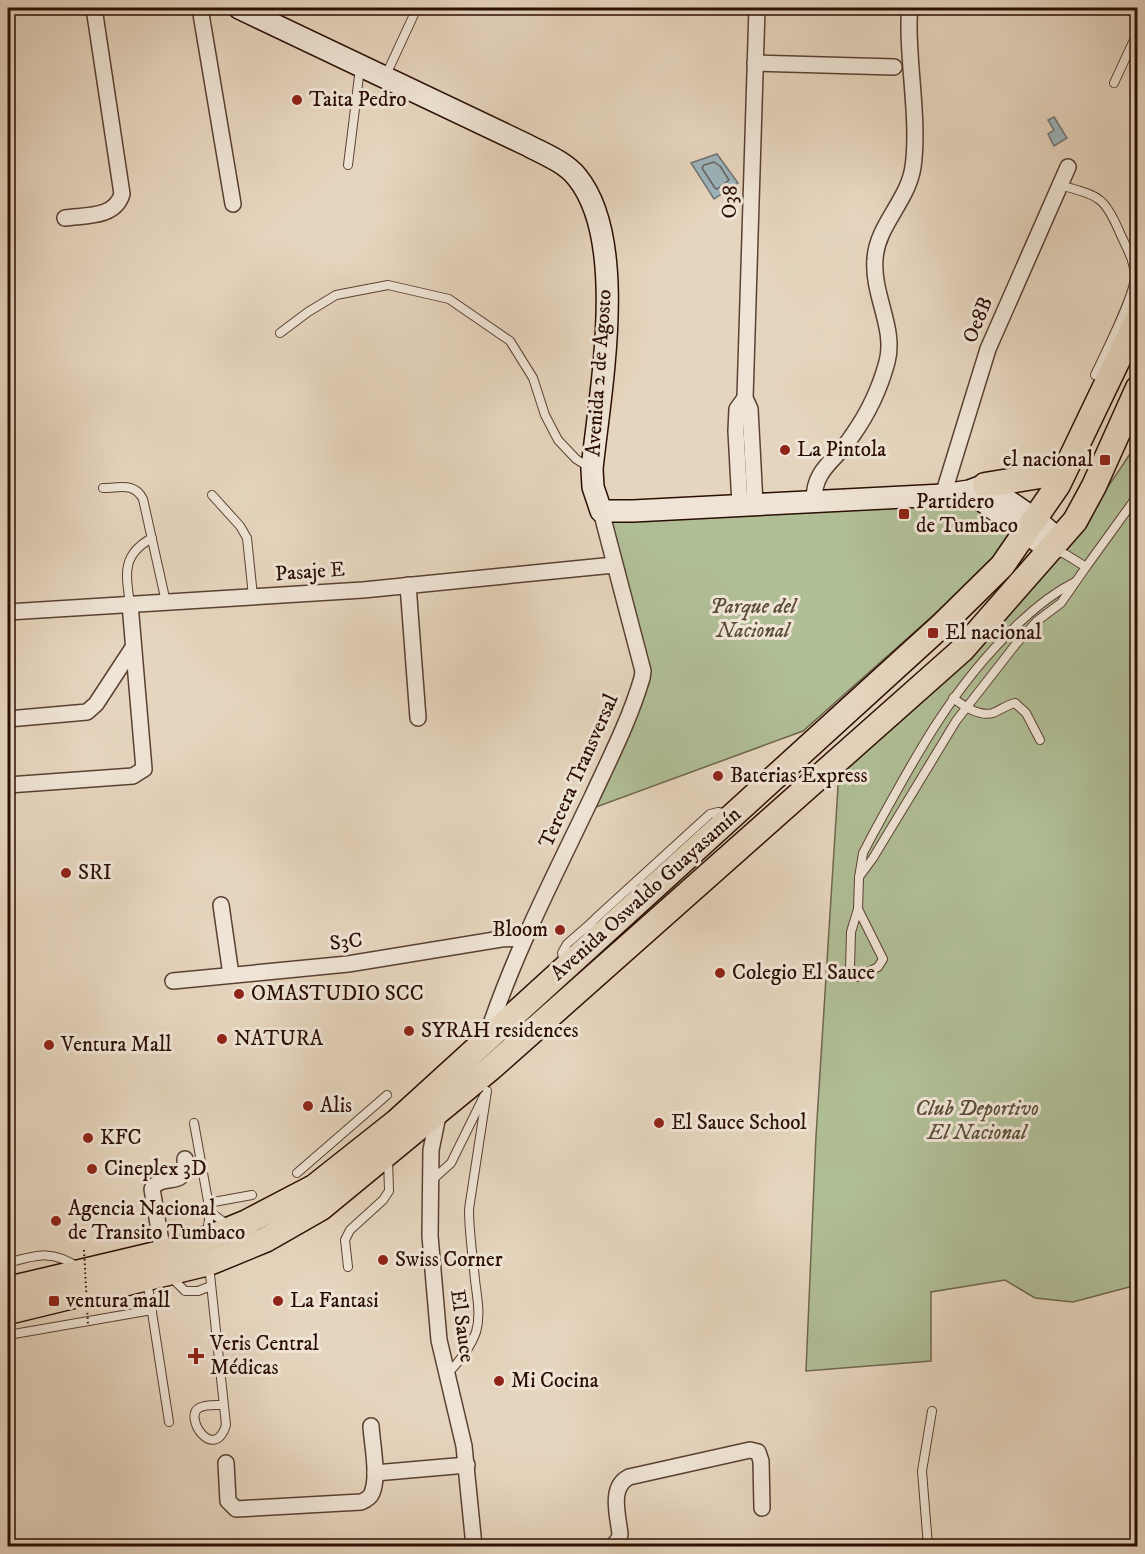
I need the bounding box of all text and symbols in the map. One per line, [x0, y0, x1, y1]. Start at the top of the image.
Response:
place label: Taita Pedro [309, 87, 407, 113]
marker: Taita Pedro [290, 93, 304, 107]
street label: O38 [716, 185, 744, 219]
street label: Avenida 2 de Agosto [580, 289, 618, 457]
street label: Oe8B [957, 293, 999, 347]
place label: La Pintola [797, 437, 886, 463]
marker: La Pintola [778, 443, 792, 457]
place label: el nacional [1003, 447, 1094, 473]
marker: el nacional [1098, 453, 1112, 467]
place label: Partidero de Tumbaco [916, 489, 1018, 539]
marker: Partidero de Tumbaco [897, 507, 911, 521]
street label: Pasaje E [274, 557, 346, 587]
park label: Parque del Nacional [710, 594, 799, 644]
place label: El nacional [945, 620, 1042, 646]
marker: El nacional [926, 626, 940, 640]
street label: Tercera Transversal [533, 689, 625, 852]
place label: Baterias Express [730, 763, 867, 789]
marker: Baterias Express [711, 769, 725, 783]
street label: Avenida Oswaldo Guayasamín [545, 802, 747, 986]
place label: SRI [78, 860, 112, 886]
marker: SRI [59, 866, 73, 880]
place label: Bloom [492, 917, 548, 943]
marker: Bloom [553, 923, 567, 937]
street label: S3C [328, 927, 364, 957]
place label: Colegio El Sauce [732, 960, 875, 986]
marker: Colegio El Sauce [713, 966, 727, 980]
place label: OMASTUDIO SCC [251, 981, 424, 1007]
marker: OMASTUDIO SCC [232, 987, 246, 1001]
place label: SYRAH residences [421, 1018, 579, 1044]
marker: SYRAH residences [402, 1024, 416, 1038]
place label: NATURA [234, 1026, 324, 1052]
place label: Ventura Mall [60, 1032, 172, 1058]
marker: NATURA [215, 1032, 229, 1046]
marker: Ventura Mall [42, 1038, 56, 1052]
place label: Alis [320, 1093, 352, 1119]
park label: Club Deportivo El Nacional [915, 1096, 1039, 1146]
marker: Alis [301, 1099, 315, 1113]
place label: El Sauce School [671, 1110, 807, 1136]
marker: El Sauce School [652, 1116, 666, 1130]
place label: KFC [100, 1125, 142, 1151]
marker: KFC [81, 1131, 95, 1145]
place label: Cineplex 3D [104, 1156, 207, 1182]
marker: Cineplex 3D [85, 1162, 99, 1176]
place label: Agencia Nacional de Transito Tumbaco [68, 1196, 245, 1246]
marker: Agencia Nacional de Transito Tumbaco [49, 1214, 63, 1228]
place label: Swiss Corner [395, 1247, 503, 1273]
marker: Swiss Corner [376, 1253, 390, 1267]
place label: ventura mall [65, 1288, 171, 1314]
place label: La Fantasi [290, 1288, 379, 1314]
street label: El Sauce [444, 1288, 480, 1364]
marker: ventura mall [47, 1294, 61, 1308]
marker: La Fantasi [271, 1294, 285, 1308]
place label: Veris Central Médicas [209, 1331, 320, 1381]
marker: Veris Central Médicas [187, 1347, 205, 1365]
place label: Mi Cocina [511, 1368, 599, 1394]
marker: Mi Cocina [492, 1374, 506, 1388]

